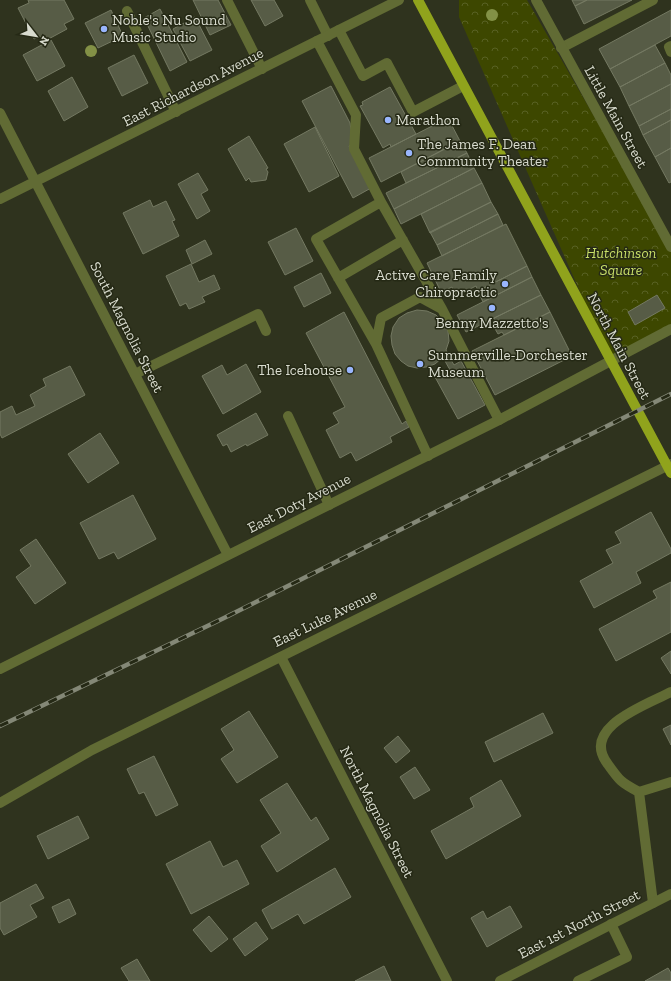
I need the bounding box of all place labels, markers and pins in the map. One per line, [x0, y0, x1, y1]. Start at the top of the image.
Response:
place label: Noble's Nu Sound Music Studio [112, 11, 226, 46]
marker: Noble's Nu Sound Music Studio [99, 24, 109, 34]
place label: Marathon [396, 111, 461, 129]
marker: Marathon [383, 115, 393, 125]
place label: The James F. Dean Community Theater [417, 135, 548, 170]
marker: The James F. Dean Community Theater [404, 148, 414, 158]
place label: Active Care Family Chiropractic [375, 266, 497, 301]
marker: Active Care Family Chiropractic [500, 279, 510, 289]
marker: Benny Mazzetto's [487, 303, 497, 313]
place label: Benny Mazzetto's [435, 314, 549, 332]
place label: Summerville-Dorchester Museum [428, 346, 588, 381]
marker: Summerville-Dorchester Museum [415, 359, 425, 369]
place label: The Icehouse [257, 361, 342, 379]
marker: The Icehouse [345, 365, 355, 375]

